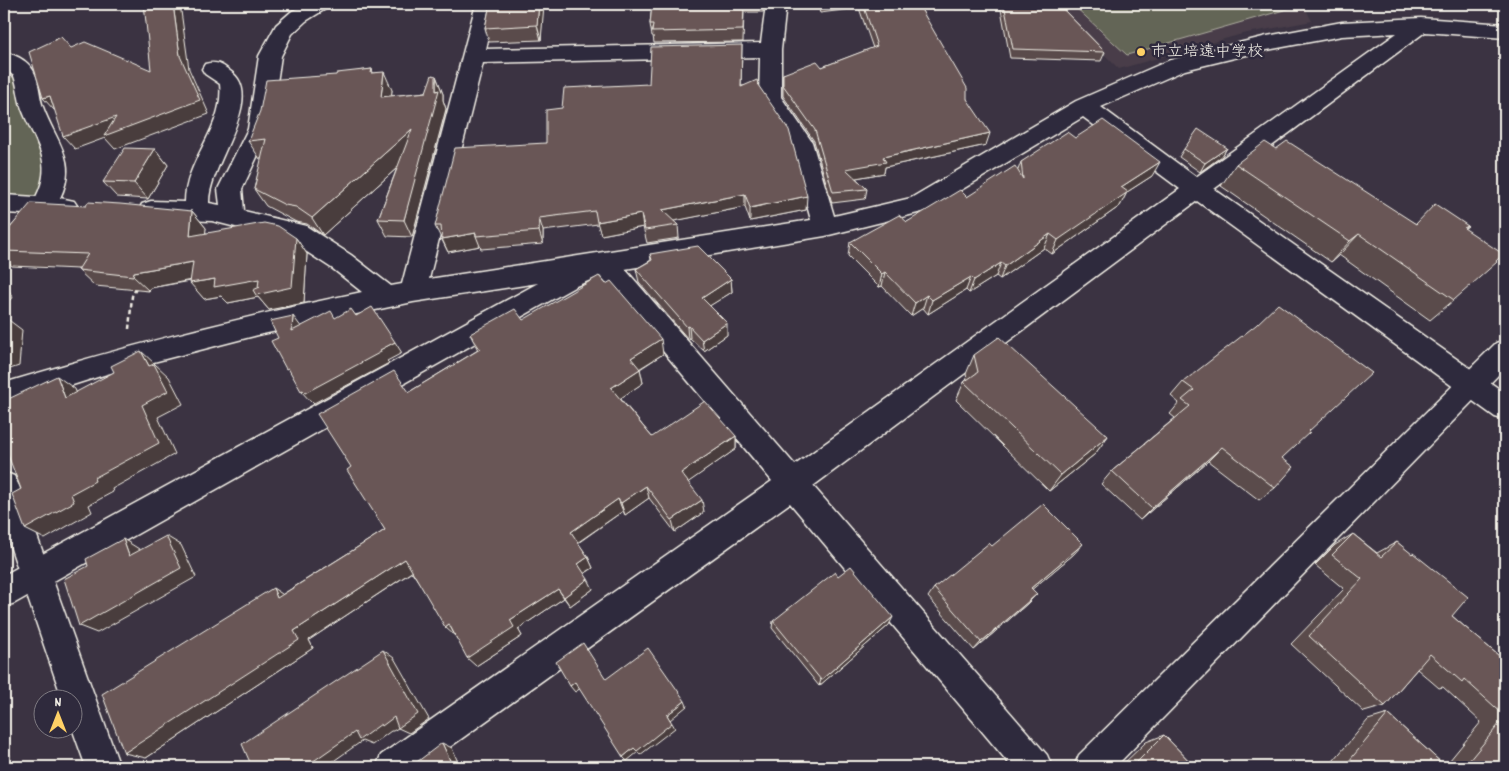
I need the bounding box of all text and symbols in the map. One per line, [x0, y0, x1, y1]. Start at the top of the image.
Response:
place label: 市立培遠中学校 [1151, 41, 1263, 64]
marker: 市立培遠中学校 [1135, 46, 1147, 58]
north arrow [32, 688, 82, 738]
text: N [55, 693, 62, 713]

